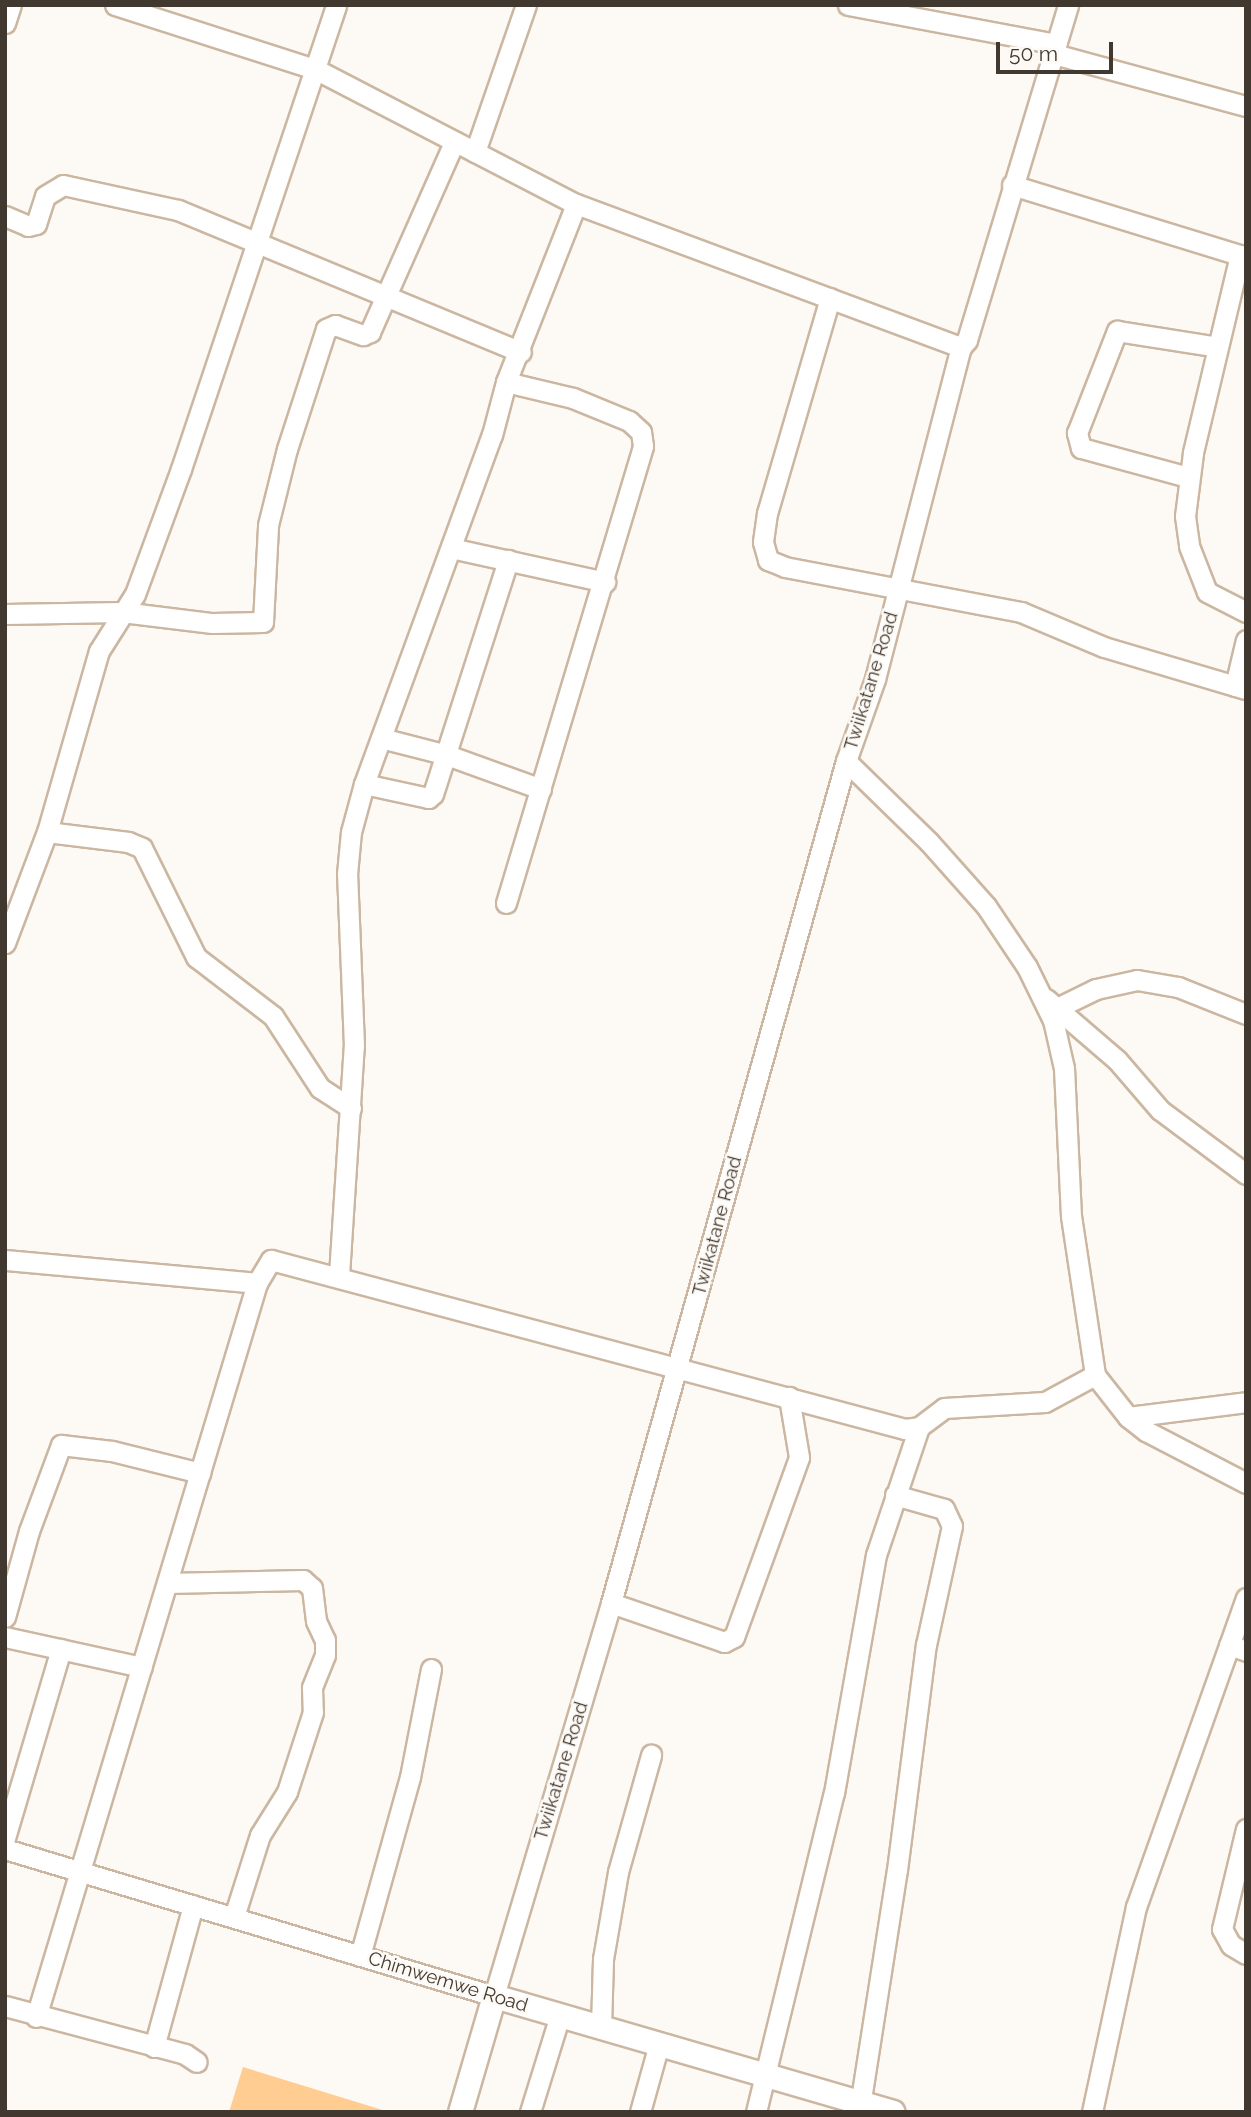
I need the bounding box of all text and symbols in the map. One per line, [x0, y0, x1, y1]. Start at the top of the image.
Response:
scale bar [999, 28, 1116, 72]
text: 50 m [1009, 41, 1058, 66]
street label: Twiikatane Road [839, 609, 903, 753]
street label: Twiikatane Road [687, 1154, 747, 1298]
street label: Twiikatane Road [529, 1699, 593, 1843]
street label: Chimwemwe Road [365, 1947, 531, 2017]

